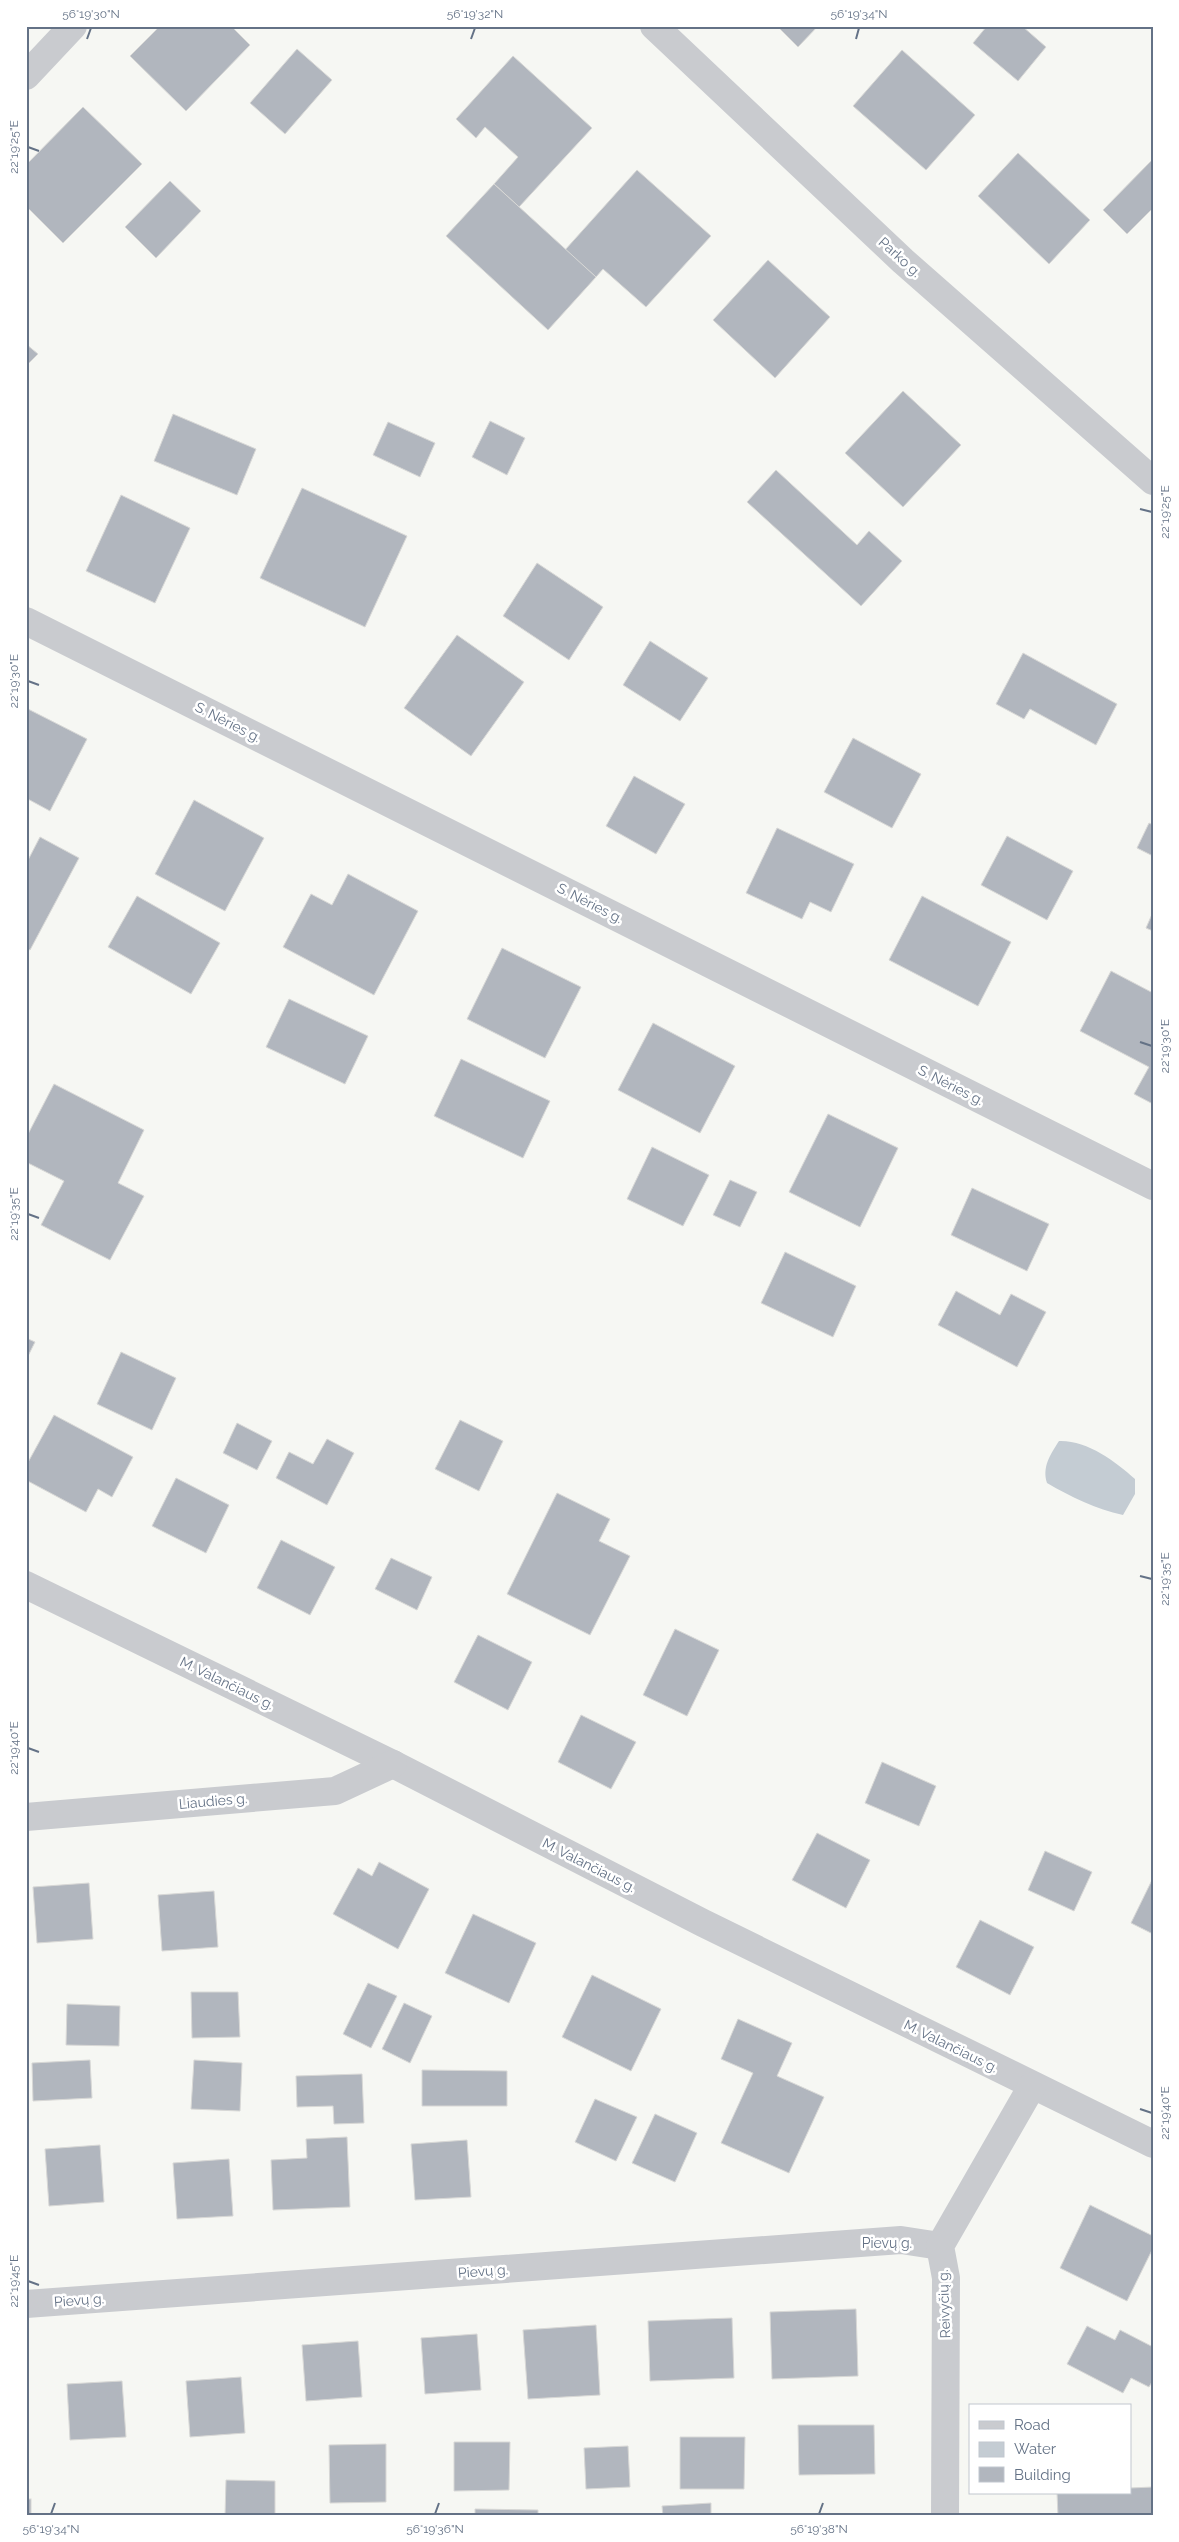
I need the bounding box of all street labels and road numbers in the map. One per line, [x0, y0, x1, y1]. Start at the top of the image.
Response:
street label: Parko g. [876, 234, 924, 280]
street label: S. Nėries g. [193, 699, 263, 745]
street label: S. Nėries g. [555, 880, 625, 926]
street label: S. Nėries g. [916, 1062, 986, 1108]
street label: M. Valančiaus g. [178, 1653, 276, 1713]
street label: Liaudies g. [178, 1790, 248, 1812]
street label: M. Valančiaus g. [540, 1835, 638, 1895]
street label: M. Valančiaus g. [902, 2016, 1000, 2076]
street label: Pievų g. [862, 2235, 912, 2251]
street label: Pievų g. [457, 2261, 509, 2281]
street label: Reivyčių g. [935, 2269, 953, 2339]
street label: Pievų g. [53, 2290, 105, 2310]

